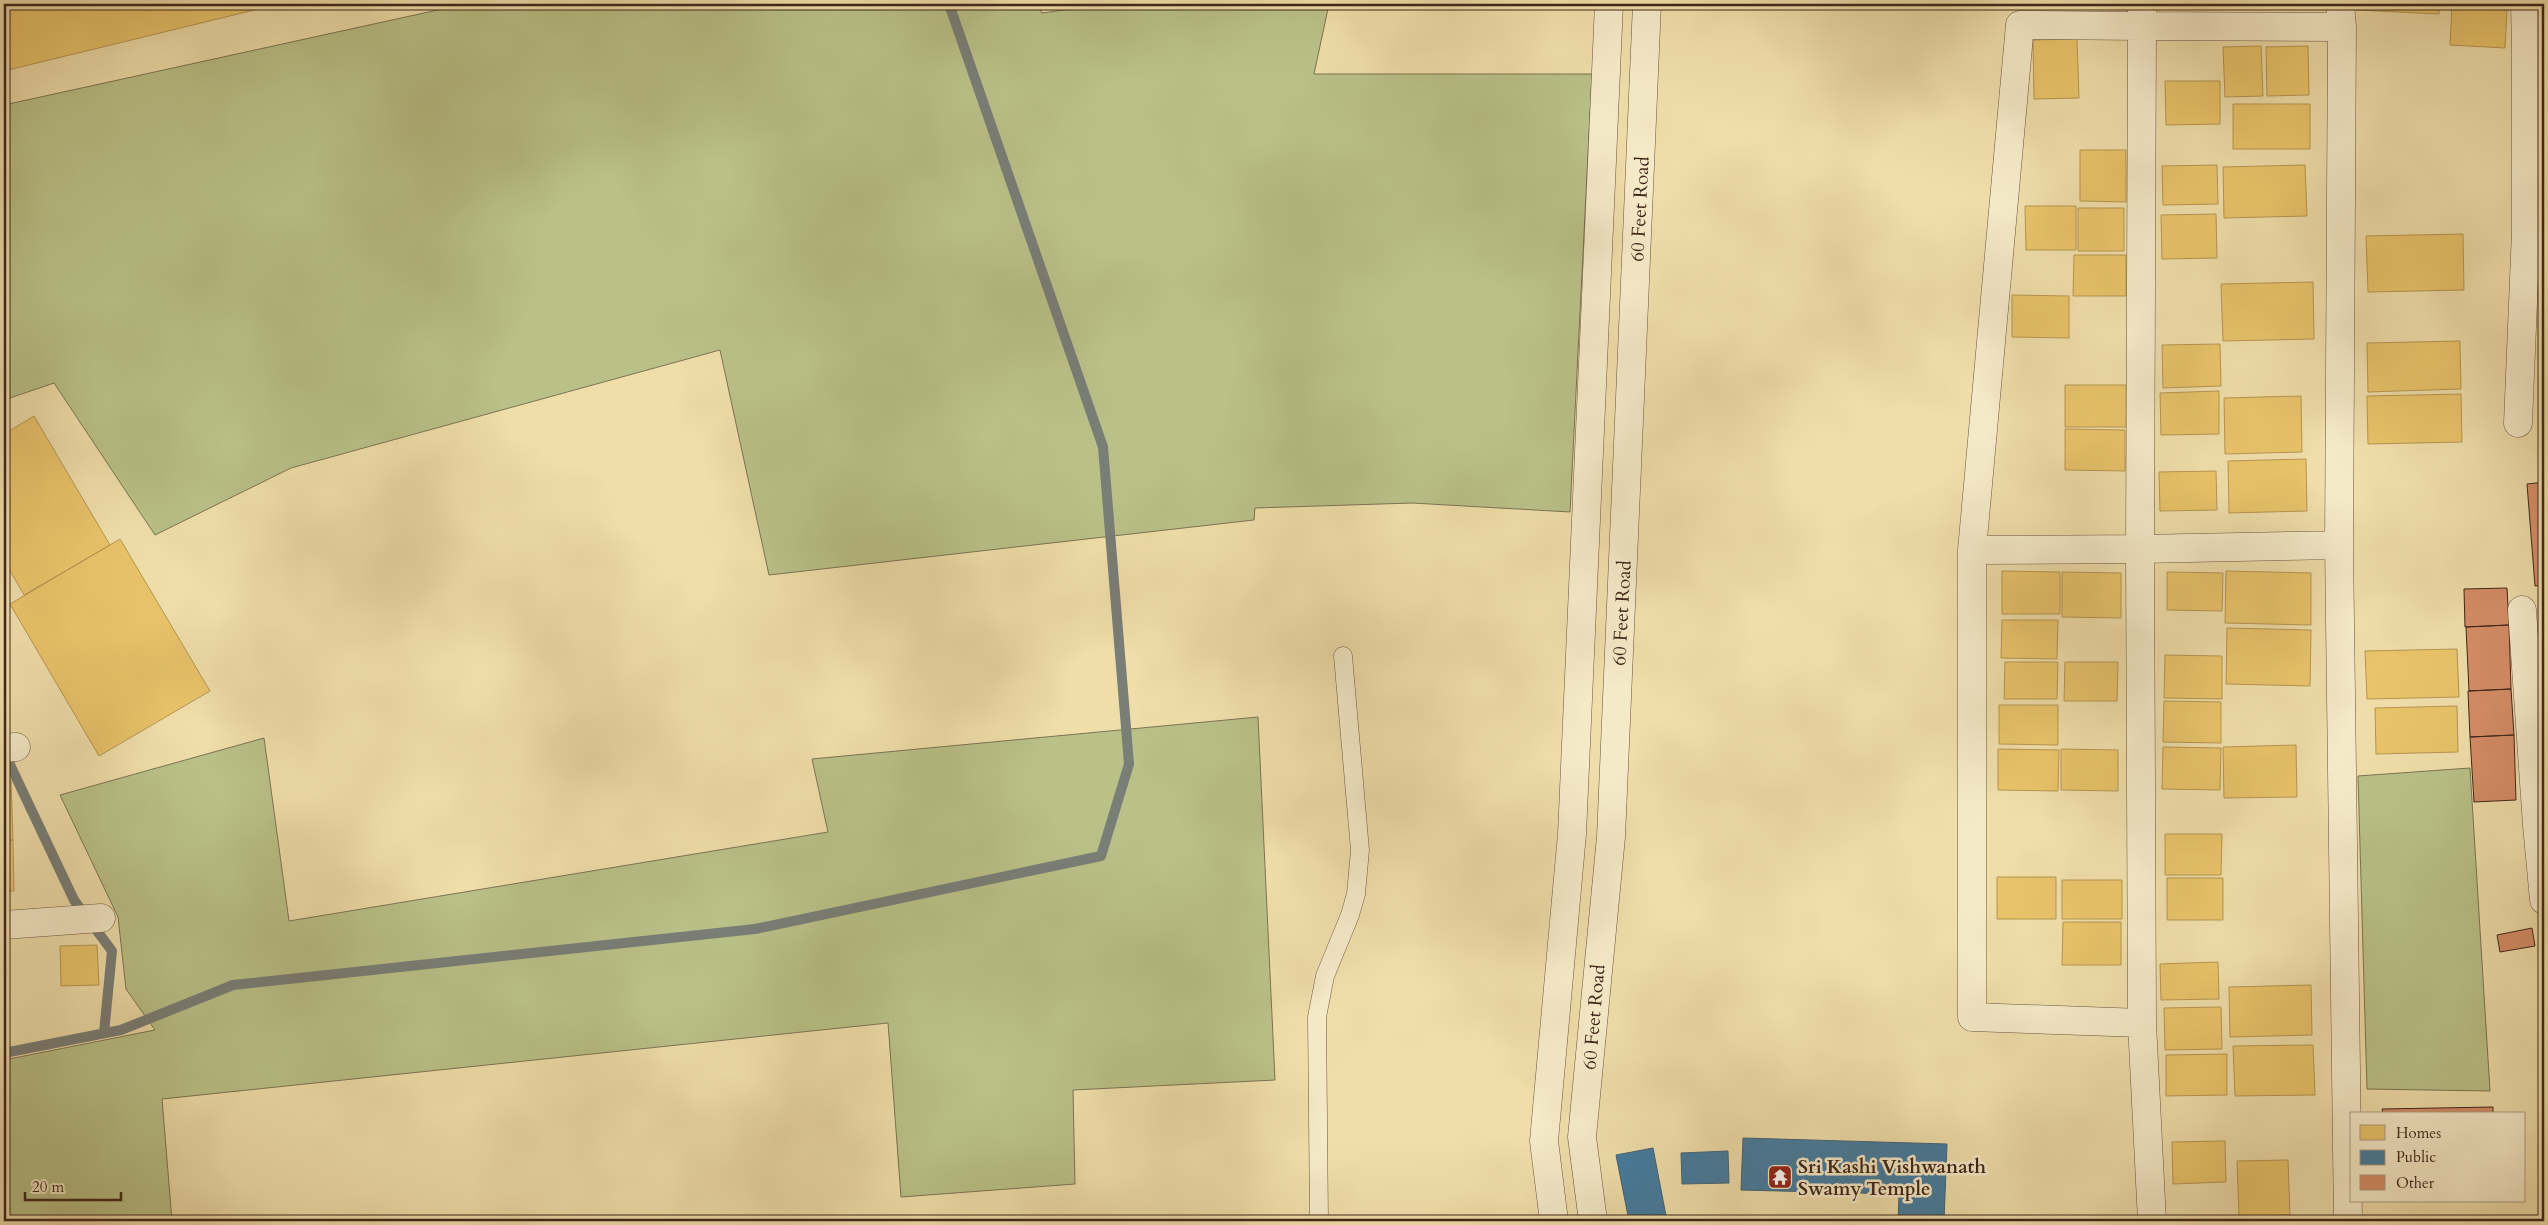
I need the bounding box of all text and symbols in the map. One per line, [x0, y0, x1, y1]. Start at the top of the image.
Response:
street label: 60 Feet Road [1624, 156, 1656, 262]
street label: 60 Feet Road [1606, 560, 1638, 666]
street label: 60 Feet Road [1576, 963, 1612, 1071]
legend [2350, 1112, 2526, 1202]
text: Homes [2396, 1123, 2441, 1143]
text: Public [2396, 1147, 2436, 1167]
place label: Sri Kashi Vishwanath Swamy Temple [1798, 1154, 1986, 1202]
temple icon: Sri Kashi Vishwanath Swamy Temple [1767, 1164, 1793, 1190]
scale bar [25, 1170, 121, 1202]
text: Other [2396, 1173, 2435, 1193]
text: 20 m [32, 1177, 64, 1197]

